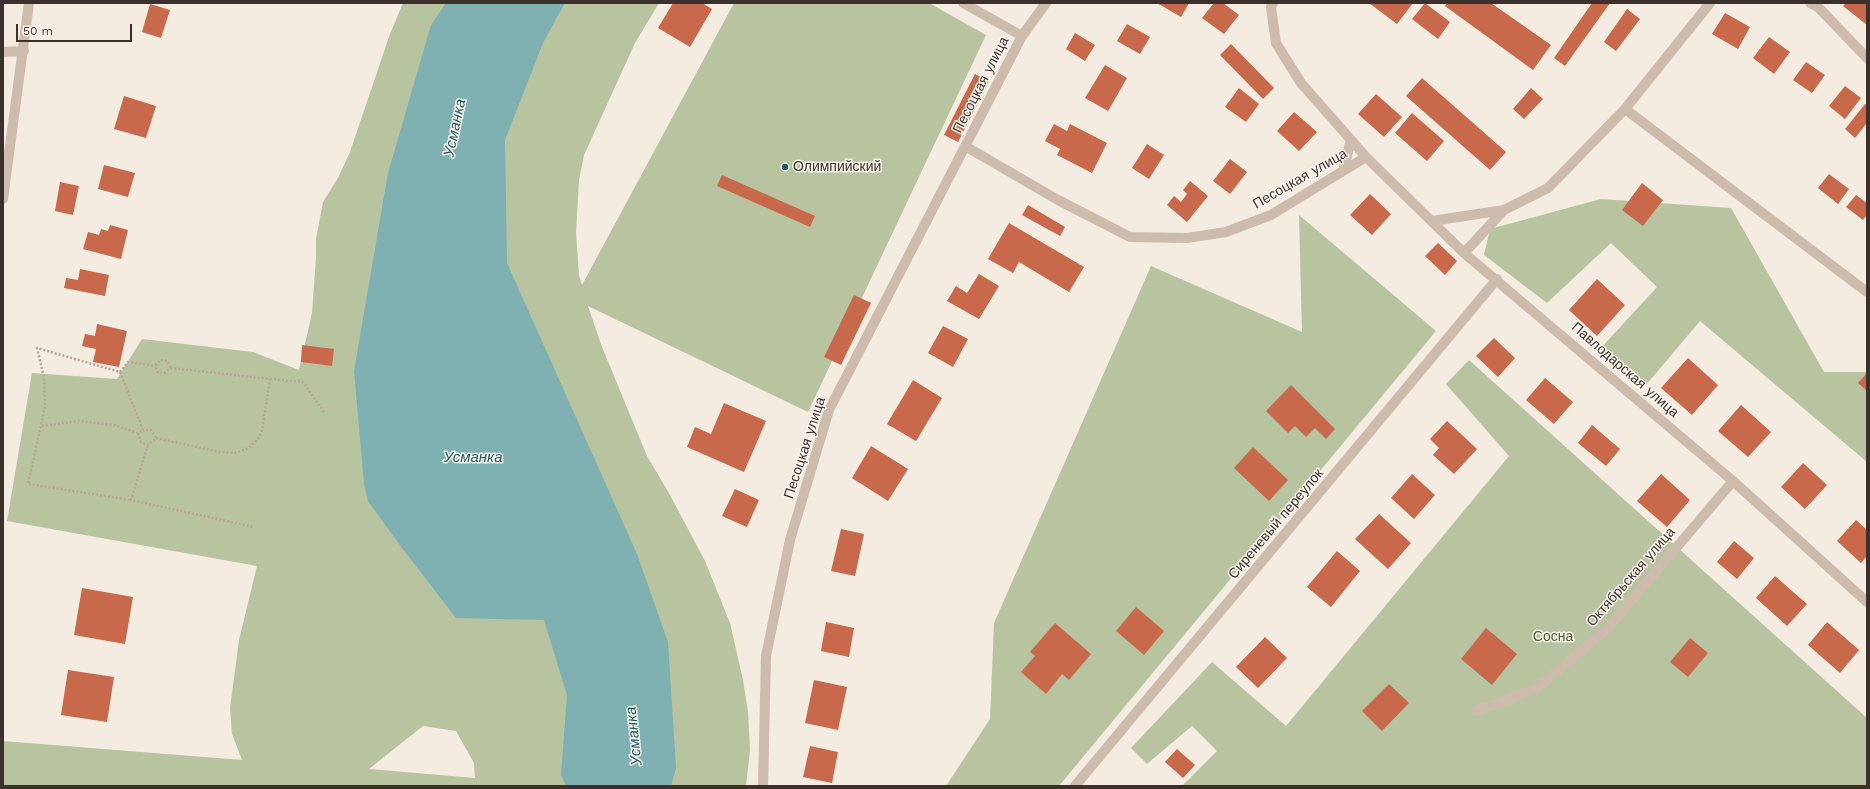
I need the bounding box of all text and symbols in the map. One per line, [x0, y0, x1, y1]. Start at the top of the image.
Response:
scale bar [18, 16, 134, 42]
text: 50 m [23, 24, 53, 38]
street label: Песоцкая улица [949, 34, 1013, 136]
water label: Усманка [440, 97, 470, 159]
street label: Песоцкая улица [1250, 145, 1350, 213]
place label: Олимпийский [793, 159, 881, 175]
marker: Олимпийский [780, 162, 790, 172]
street label: Павлодарская улица [1568, 319, 1682, 421]
street label: Песоцкая улица [781, 395, 829, 501]
water label: Усманка [443, 449, 503, 467]
street label: Сиреневый переулок [1225, 465, 1327, 583]
street label: Октябрьская улица [1583, 524, 1679, 630]
park label: Сосна [1533, 629, 1573, 645]
water label: Усманка [622, 706, 646, 766]

